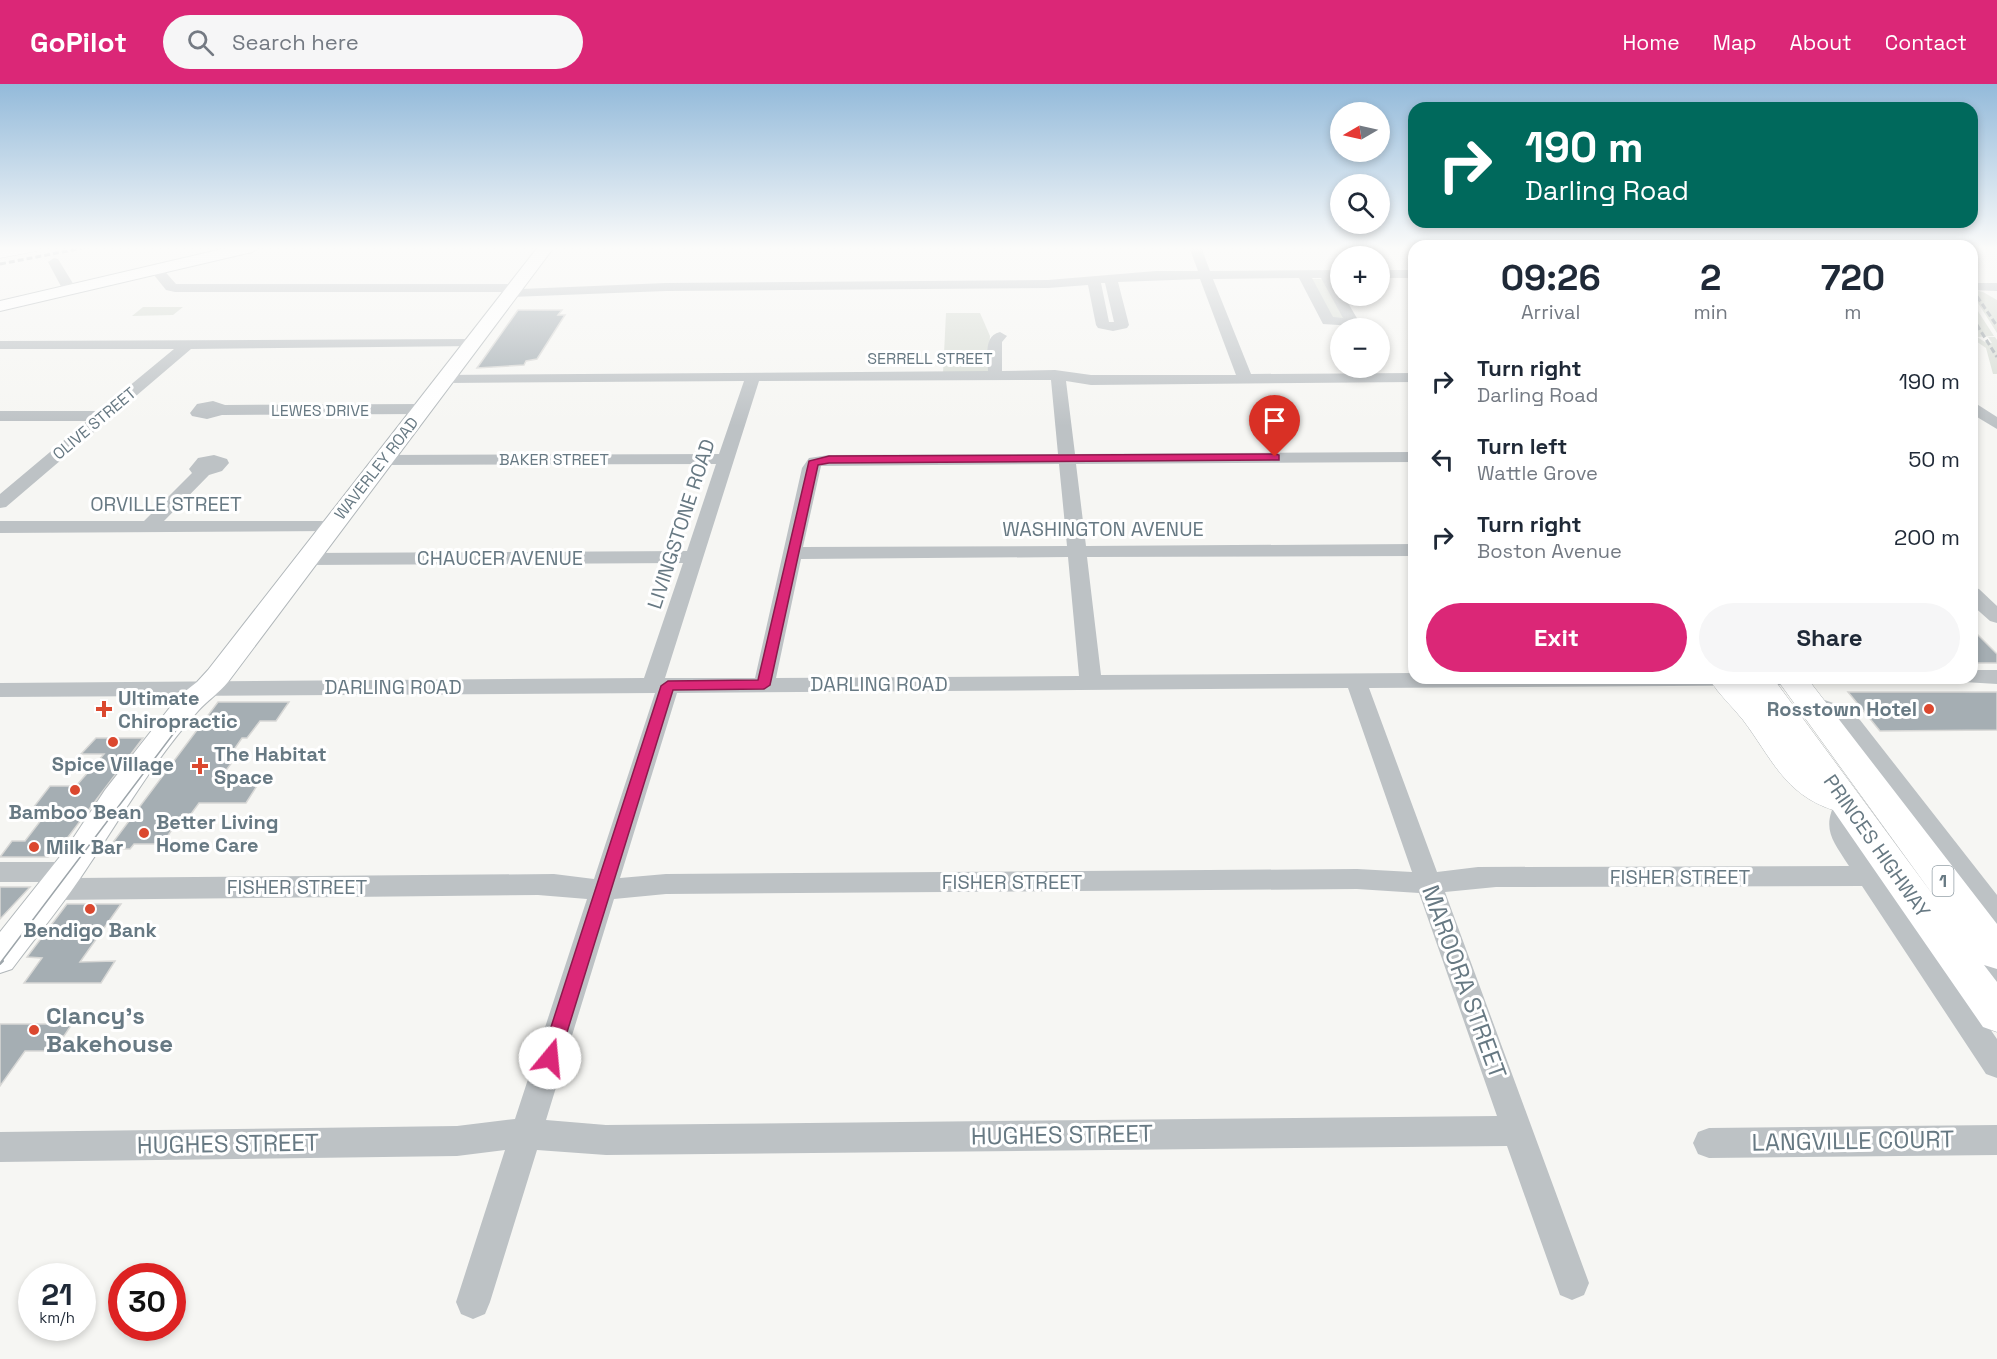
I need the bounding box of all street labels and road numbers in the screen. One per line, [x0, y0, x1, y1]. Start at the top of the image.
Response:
street label: SERRELL STREET [867, 348, 993, 369]
street label: OLIVE STREET [48, 382, 140, 464]
street label: LEWES DRIVE [271, 400, 369, 421]
street label: WAVERLEY ROAD [330, 413, 423, 524]
street label: LIVINGSTONE ROAD [641, 436, 721, 612]
street label: BAKER STREET [499, 449, 609, 470]
street label: ORVILLE STREET [90, 491, 242, 517]
street label: WASHINGTON AVENUE [1002, 516, 1204, 542]
street label: CHAUCER AVENUE [417, 545, 583, 571]
street label: DARLING ROAD [810, 671, 948, 697]
street label: DARLING ROAD [324, 674, 462, 700]
street label: PRINCES HIGHWAY [1818, 769, 1936, 923]
street label: FISHER STREET [1610, 864, 1750, 890]
road number: 1 [1932, 866, 1954, 896]
street label: FISHER STREET [942, 869, 1082, 895]
street label: FISHER STREET [227, 874, 367, 900]
street label: MAROORA STREET [1415, 881, 1514, 1083]
street label: HUGHES STREET [971, 1117, 1153, 1152]
street label: LANGVILLE COURT [1751, 1123, 1955, 1158]
street label: HUGHES STREET [137, 1126, 319, 1161]

